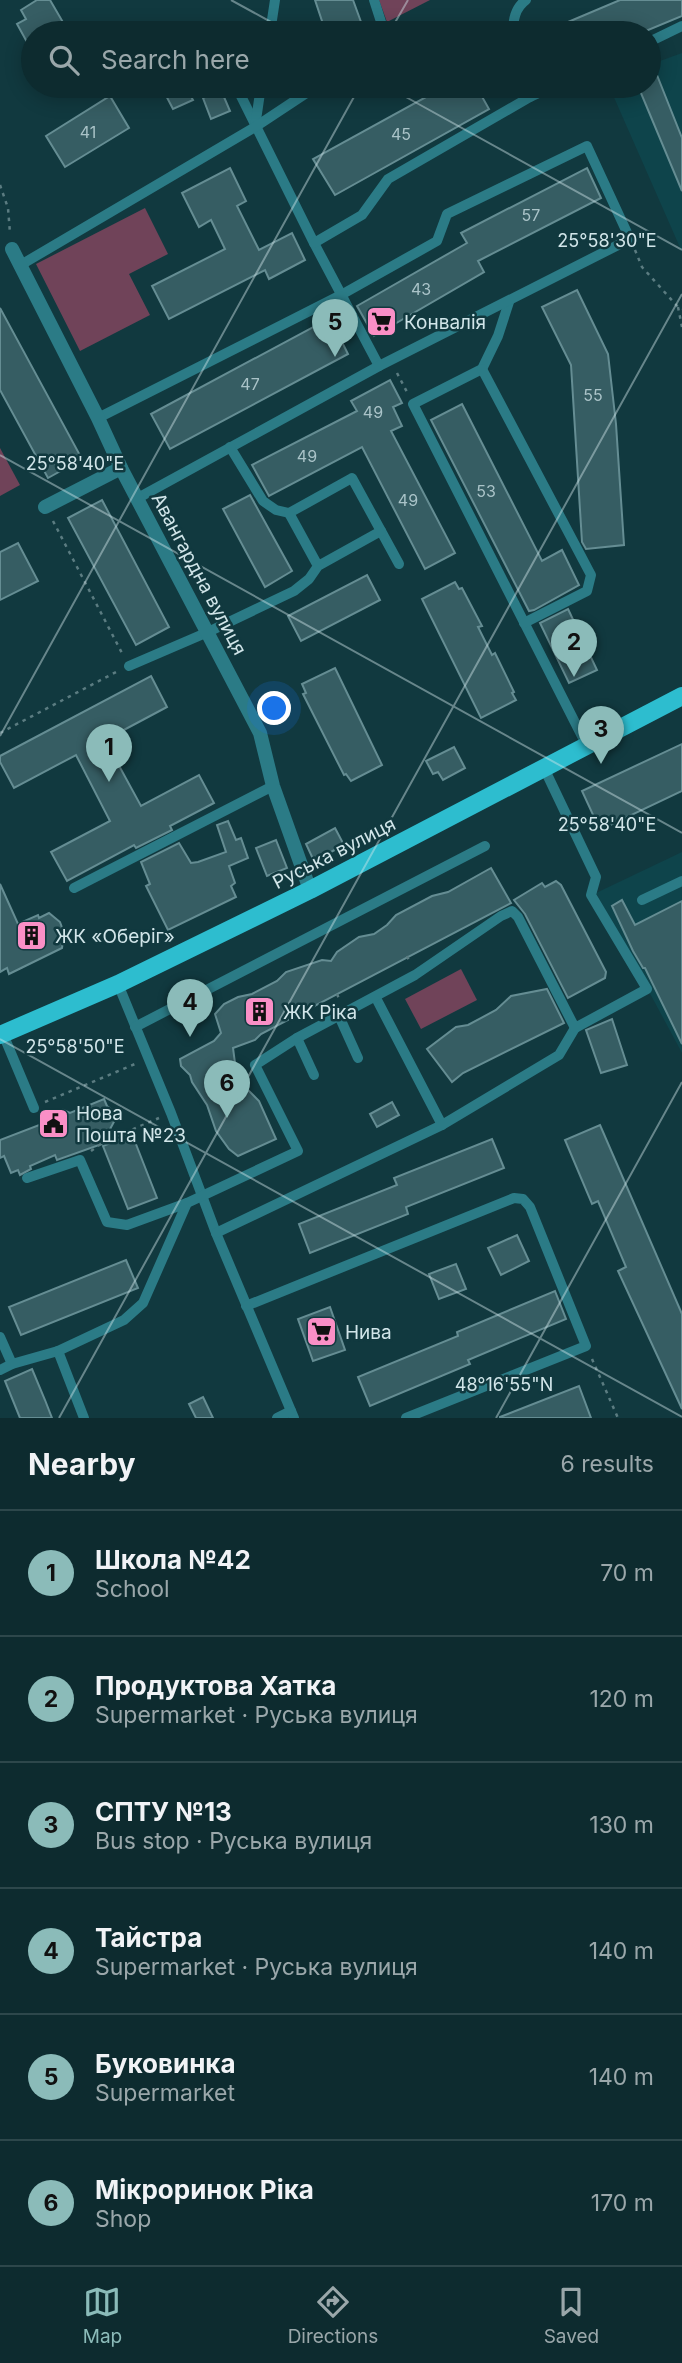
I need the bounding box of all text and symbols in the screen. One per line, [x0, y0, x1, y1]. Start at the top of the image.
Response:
search box [21, 21, 661, 98]
icon: search [45, 41, 83, 79]
text: Search here [101, 44, 250, 75]
house number: 41 [80, 122, 96, 142]
house number: 45 [391, 124, 411, 144]
house number: 57 [522, 205, 540, 225]
text: 25°58'30"E [557, 230, 657, 251]
house number: 43 [411, 279, 431, 299]
pin: 5 [312, 299, 358, 357]
supermarket icon: Конвалія [364, 305, 398, 339]
place label: Конвалія [404, 311, 486, 334]
house number: 47 [240, 374, 260, 394]
house number: 55 [583, 385, 603, 405]
house number: 49 [363, 402, 383, 422]
house number: 49 [297, 446, 317, 466]
text: 25°58'40"E [26, 453, 124, 474]
house number: 53 [476, 481, 496, 501]
street label: Авангардна вулиця [147, 489, 251, 659]
house number: 49 [398, 490, 418, 510]
pin: 2 [551, 619, 597, 677]
your location [257, 691, 291, 725]
pin: 3 [578, 706, 624, 764]
pin: 1 [86, 724, 132, 782]
street label: Руська вулиця [269, 812, 399, 894]
text: 25°58'40"E [558, 814, 656, 835]
building icon: ЖК «Оберіг» [15, 919, 49, 953]
place label: ЖК «Оберіг» [55, 925, 175, 948]
pin: 4 [167, 979, 213, 1037]
building icon: ЖК Ріка [243, 995, 277, 1029]
place label: ЖК Ріка [283, 1001, 357, 1024]
text: 25°58'50"E [25, 1036, 125, 1057]
pin: 6 [204, 1060, 250, 1118]
place label: Нова Пошта №23 [76, 1102, 186, 1147]
public building icon: Нова Пошта №23 [36, 1107, 70, 1141]
supermarket icon: Нива [305, 1315, 339, 1349]
place label: Нива [345, 1321, 392, 1344]
text: 48°16'55"N [455, 1374, 553, 1395]
text: Nearby [28, 1446, 136, 1482]
text: 6 results [560, 1450, 654, 1478]
text: Школа №42 [95, 1544, 251, 1575]
text: 1 [46, 1559, 56, 1587]
text: 70 m [600, 1559, 654, 1587]
text: School [95, 1575, 170, 1603]
text: Продуктова Хатка [95, 1670, 336, 1701]
text: 2 [44, 1685, 58, 1713]
text: 120 m [589, 1685, 654, 1713]
text: Supermarket · Руська вулиця [95, 1701, 418, 1729]
text: СПТУ №13 [95, 1796, 232, 1827]
text: 3 [44, 1811, 58, 1839]
text: 130 m [589, 1811, 654, 1839]
text: Bus stop · Руська вулиця [95, 1827, 372, 1855]
text: Тайстра [95, 1922, 202, 1953]
text: 4 [43, 1937, 59, 1965]
text: 140 m [589, 1937, 654, 1965]
text: Supermarket · Руська вулиця [95, 1953, 418, 1981]
text: Буковинка [95, 2048, 236, 2079]
text: 5 [44, 2063, 58, 2091]
text: 140 m [589, 2063, 654, 2091]
text: Supermarket [95, 2079, 235, 2107]
text: Мікроринок Ріка [95, 2174, 314, 2205]
text: 6 [44, 2189, 58, 2217]
text: 170 m [591, 2189, 654, 2217]
text: Shop [95, 2205, 151, 2233]
tab: Map [83, 2283, 122, 2348]
tab: Directions [288, 2283, 378, 2348]
tab: Saved [544, 2283, 599, 2348]

